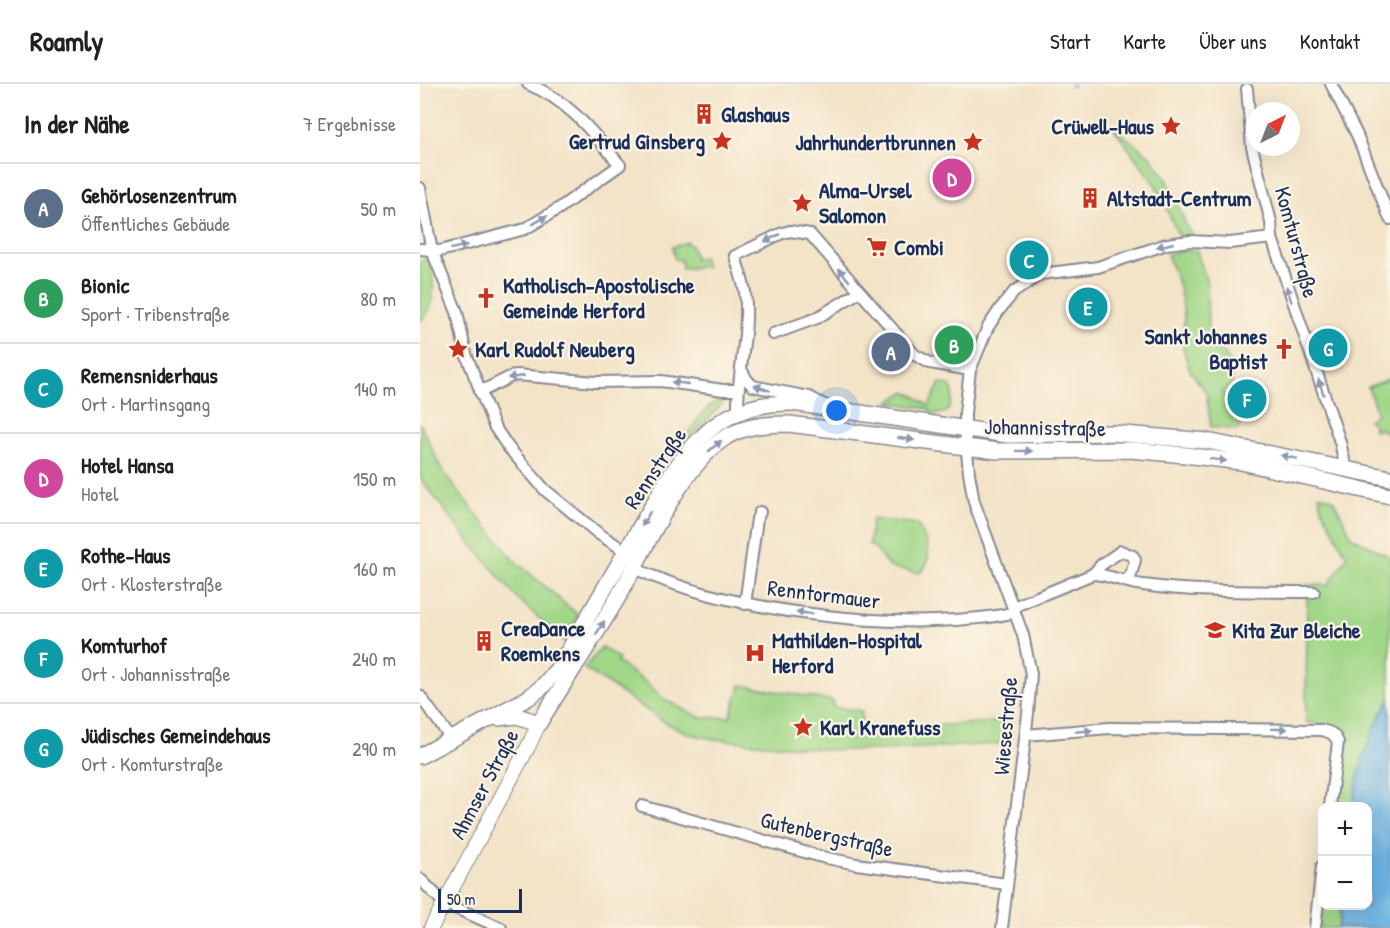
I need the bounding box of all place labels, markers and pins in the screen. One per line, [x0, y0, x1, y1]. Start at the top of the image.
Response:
place label: Glashaus [721, 99, 790, 129]
building icon: Glashaus [692, 102, 716, 126]
place label: Crüwell-Haus [1051, 111, 1155, 141]
place icon: Crüwell-Haus [1159, 114, 1183, 138]
place label: Gertrud Ginsberg [569, 126, 705, 157]
place label: Jahrhundertbrunnen [795, 127, 956, 157]
place icon: Gertrud Ginsberg [710, 129, 734, 153]
place icon: Jahrhundertbrunnen [961, 130, 985, 154]
pin: D [932, 156, 972, 200]
place label: Alma-Ursel Salomon [819, 175, 913, 230]
place label: Altstadt-Centrum [1107, 183, 1251, 213]
building icon: Altstadt-Centrum [1078, 186, 1102, 210]
place icon: Alma-Ursel Salomon [790, 191, 814, 215]
place label: Combi [894, 232, 944, 262]
supermarket icon: Combi [865, 235, 889, 259]
pin: C [1010, 238, 1048, 282]
place label: Katholisch-Apostolische Gemeinde Herford [503, 270, 695, 325]
pin: E [1068, 284, 1108, 330]
church icon: Katholisch-Apostolische Gemeinde Herford [474, 286, 498, 310]
place label: Sankt Johannes Baptist [1145, 321, 1268, 377]
pin: B [934, 322, 974, 368]
pin: G [1308, 326, 1348, 370]
pin: A [872, 330, 910, 374]
place label: Karl Rudolf Neuberg [475, 334, 635, 365]
place icon: Karl Rudolf Neuberg [446, 337, 470, 361]
church icon: Sankt Johannes Baptist [1272, 337, 1296, 361]
pin: F [1228, 376, 1266, 422]
place label: CreaDance Roemkens [501, 613, 585, 668]
place label: Kita Zur Bleiche [1232, 615, 1361, 645]
school or university icon: Kita Zur Bleiche [1203, 618, 1227, 642]
place label: Mathilden-Hospital Herford [772, 625, 923, 680]
building icon: CreaDance Roemkens [472, 629, 496, 653]
hospital icon: Mathilden-Hospital Herford [743, 641, 767, 665]
place label: Karl Kranefuss [820, 712, 941, 742]
place icon: Karl Kranefuss [791, 715, 815, 739]

